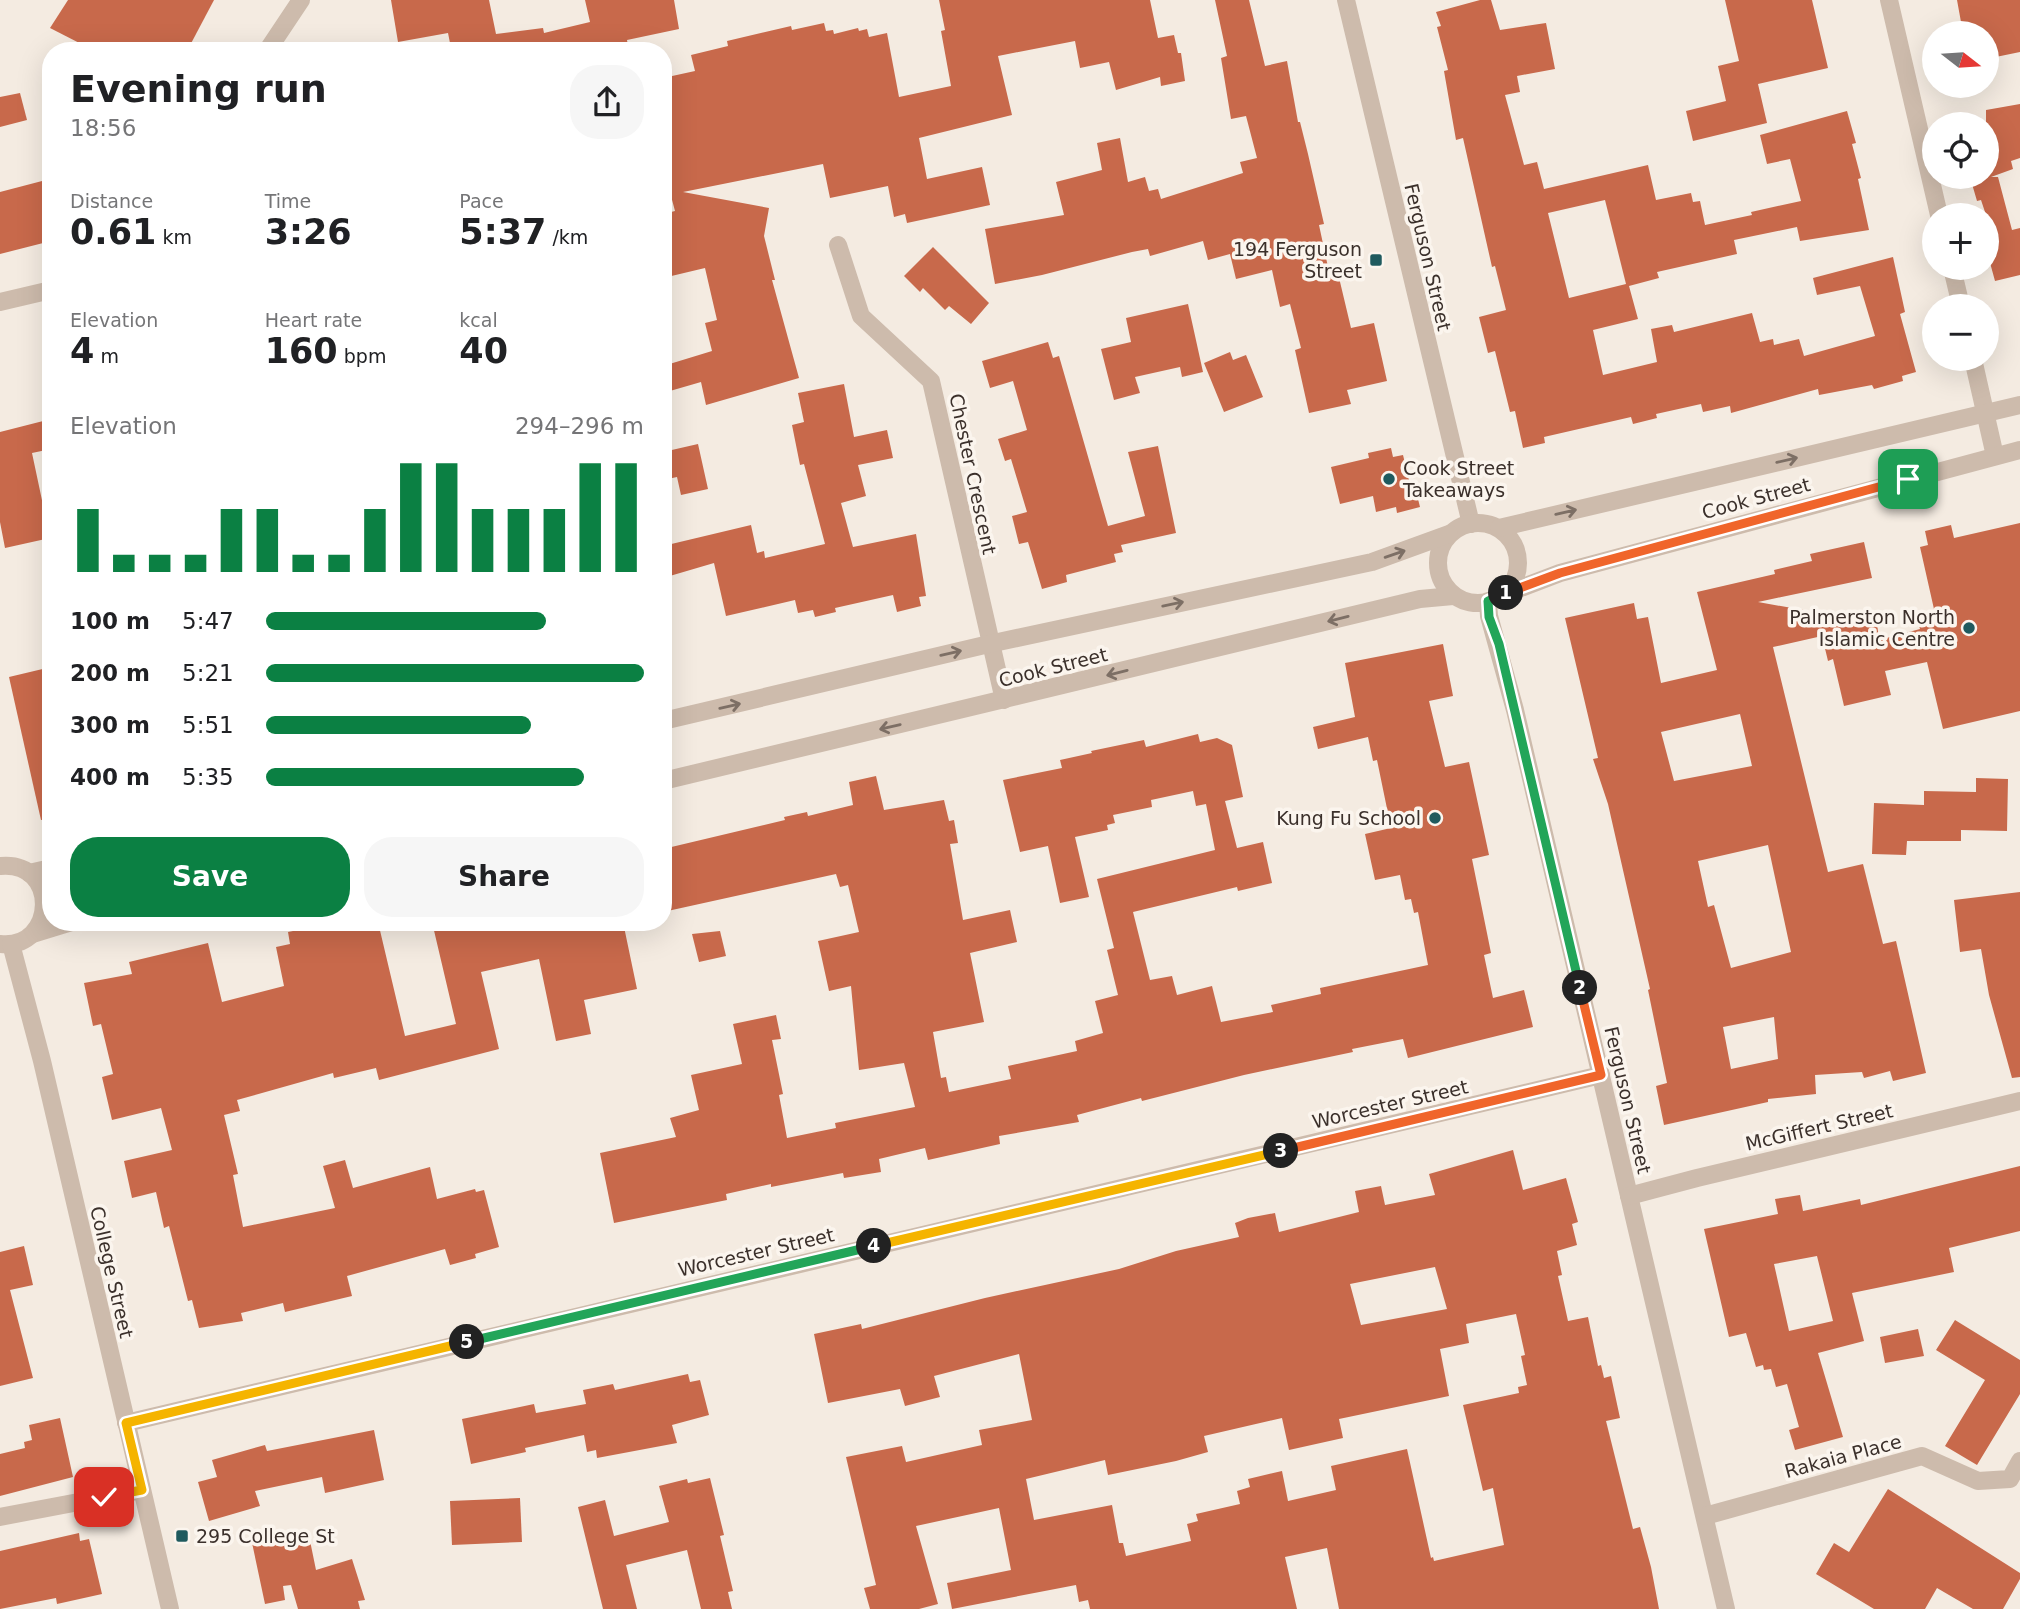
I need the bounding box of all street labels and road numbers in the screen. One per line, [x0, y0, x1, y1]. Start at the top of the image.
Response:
street label: Ferguson Street [1400, 181, 1456, 333]
street label: Chester Crescent [945, 392, 1001, 556]
street label: Cook Street [1699, 473, 1813, 523]
street label: Cook Street [996, 643, 1110, 691]
street label: Ferguson Street [1600, 1024, 1656, 1176]
street label: Worcester Street [1310, 1075, 1470, 1133]
street label: McGiffert Street [1743, 1099, 1895, 1155]
street label: College Street [86, 1204, 138, 1340]
street label: Worcester Street [676, 1223, 836, 1281]
street label: Rakaia Place [1782, 1430, 1904, 1482]

